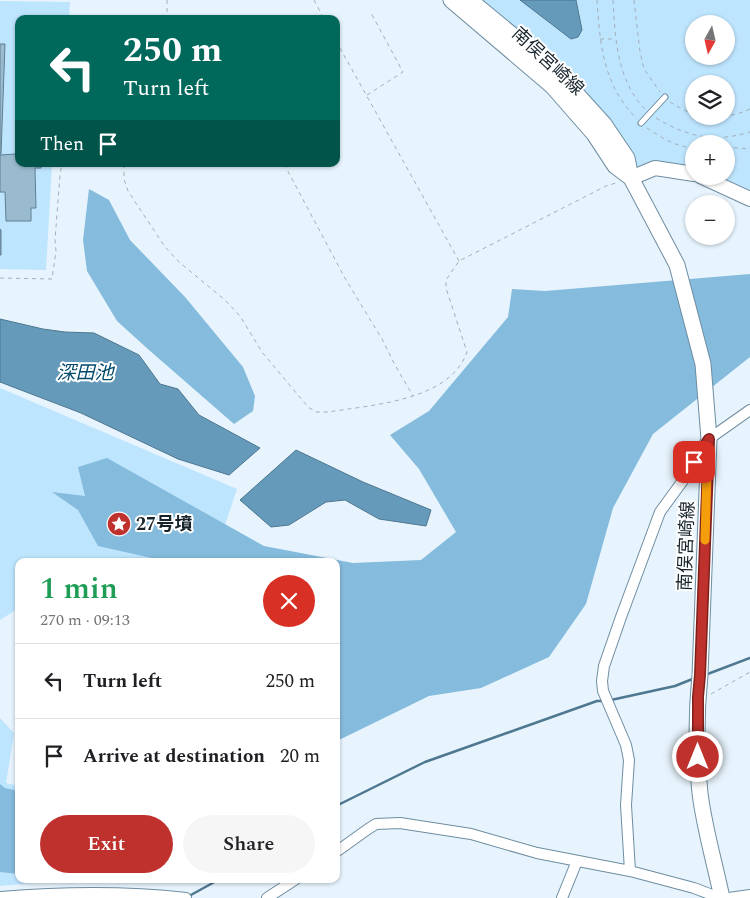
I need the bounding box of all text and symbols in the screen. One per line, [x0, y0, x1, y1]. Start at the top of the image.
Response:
north arrow [685, 15, 735, 65]
map controls [685, 15, 735, 245]
street label: 南俣宮崎線 [506, 21, 590, 102]
text: 250 m [123, 24, 222, 77]
icon: left [40, 35, 105, 100]
text: Turn left [123, 72, 209, 105]
button: layers [685, 75, 735, 125]
text: Then [40, 130, 84, 159]
icon: arrive [94, 130, 122, 158]
button: + [685, 135, 735, 185]
button: − [685, 195, 735, 245]
water label: 深田池 [56, 359, 115, 388]
pin [673, 441, 715, 483]
icon: arrive [680, 448, 708, 476]
street label: 南俣宮崎線 [671, 501, 702, 591]
place icon: 27号墳 [106, 511, 132, 537]
place label: 27号墳 [136, 511, 192, 538]
text: 1 min [40, 566, 118, 612]
button: close [263, 575, 315, 627]
text: 270 m · 09:13 [40, 608, 130, 632]
icon: left [40, 667, 68, 695]
text: Turn left [83, 667, 162, 696]
text: 250 m [265, 667, 315, 696]
position arrow [671, 730, 723, 782]
icon: arrive [40, 742, 68, 770]
text: Arrive at destination [83, 742, 265, 771]
text: 20 m [280, 742, 320, 771]
button: Exit [40, 815, 173, 873]
button: Share [183, 815, 315, 873]

